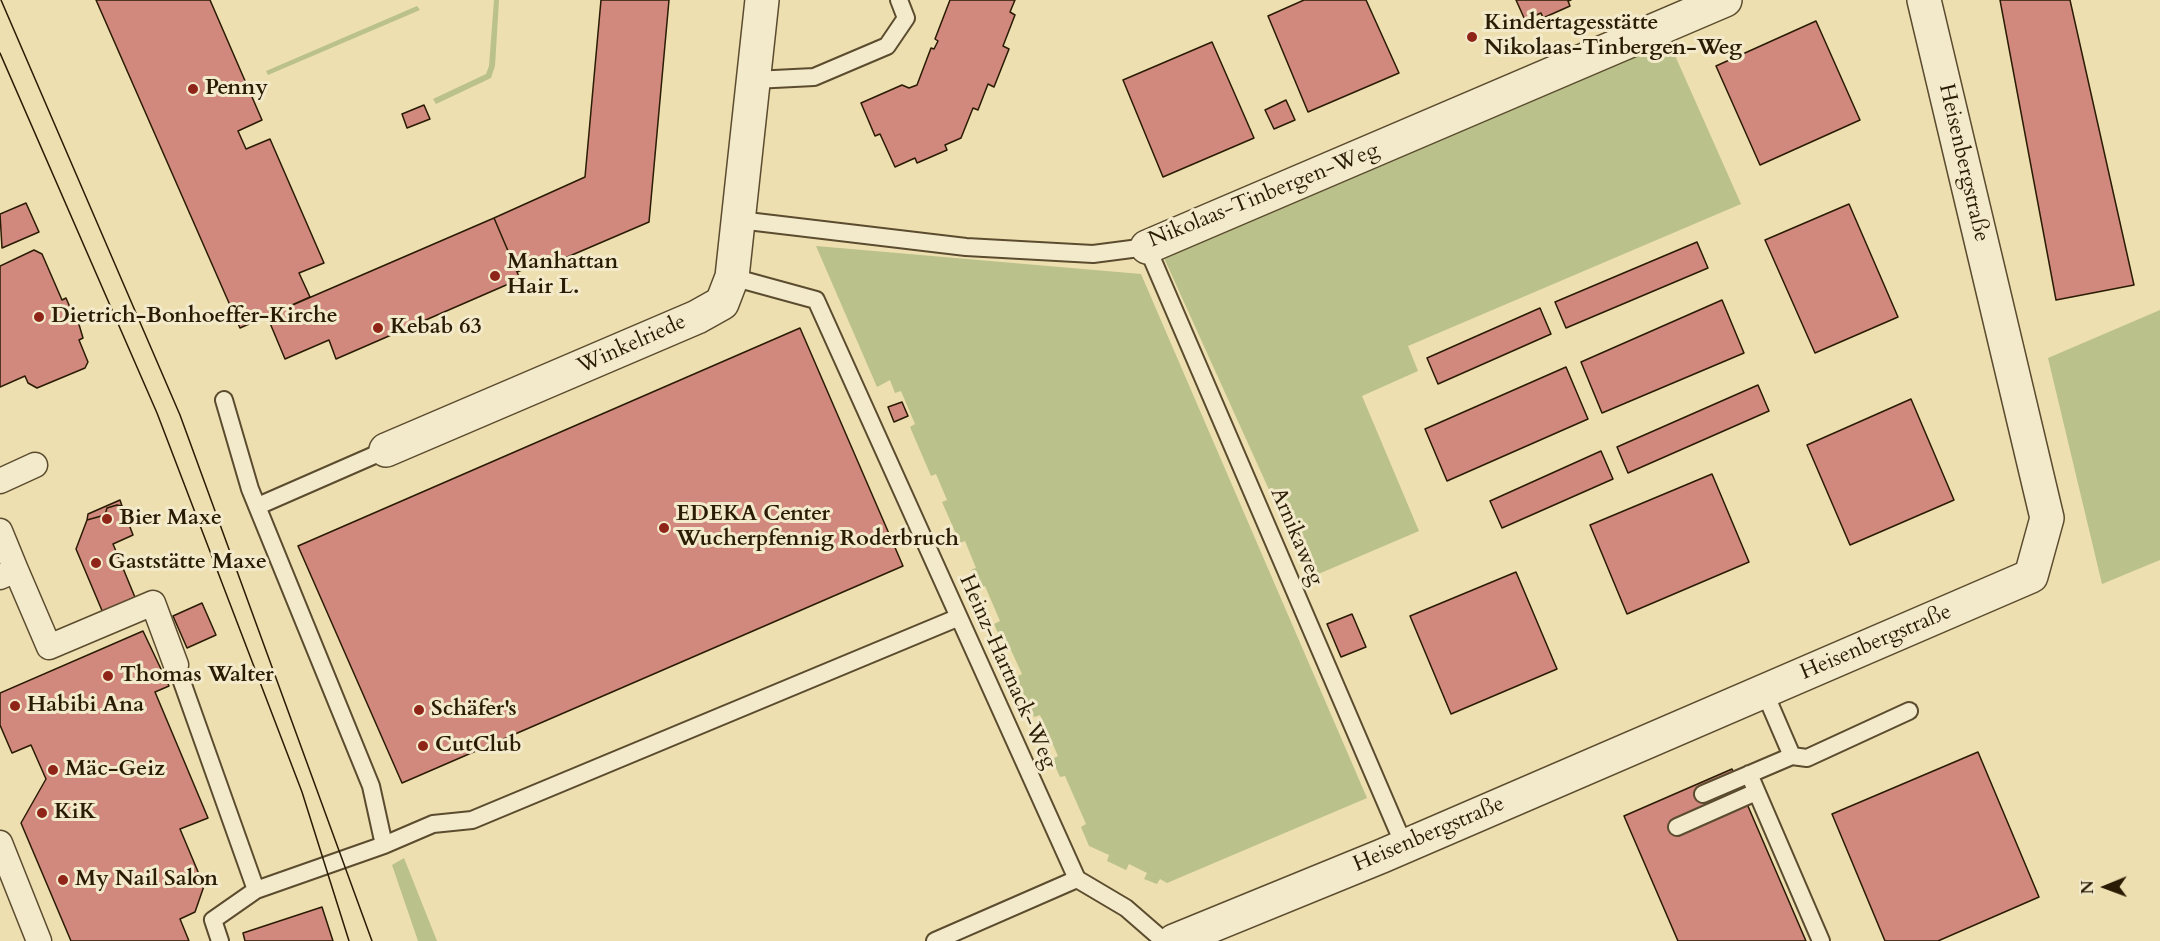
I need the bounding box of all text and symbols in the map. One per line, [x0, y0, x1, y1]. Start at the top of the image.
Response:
place label: Kindertagesstätte Nikolaas-Tinbergen-Weg [1484, 11, 1742, 62]
marker: Kindertagesstätte Nikolaas-Tinbergen-Weg [1465, 30, 1479, 44]
place label: Penny [205, 76, 268, 102]
street label: Heisenbergstraße [1932, 81, 1994, 245]
marker: Penny [186, 82, 200, 96]
street label: Nikolaas-Tinbergen-Weg [1145, 138, 1383, 254]
place label: Manhattan Hair L. [507, 250, 619, 302]
marker: Manhattan Hair L. [488, 269, 502, 283]
place label: Dietrich-Bonhoeffer-Kirche [51, 304, 338, 330]
street label: Winkelriede [574, 309, 690, 381]
marker: Dietrich-Bonhoeffer-Kirche [32, 310, 46, 324]
place label: Kebab 63 [390, 315, 482, 341]
marker: Kebab 63 [371, 321, 385, 335]
street label: Arnikaweg [1264, 484, 1328, 590]
place label: EDEKA Center Wucherpfennig Roderbruch [676, 502, 959, 554]
place label: Bier Maxe [119, 506, 222, 532]
marker: Bier Maxe [100, 512, 114, 526]
marker: EDEKA Center Wucherpfennig Roderbruch [657, 521, 671, 535]
place label: Gaststätte Maxe [108, 550, 267, 576]
marker: Gaststätte Maxe [89, 556, 103, 570]
street label: Heinz-Hartnack-Weg [952, 571, 1062, 773]
street label: Heisenbergstraße [1797, 599, 1955, 687]
place label: Thomas Walter [120, 663, 274, 689]
marker: Thomas Walter [101, 669, 115, 683]
place label: Habibi Ana [27, 693, 144, 719]
place label: Schäfer's [431, 697, 517, 723]
marker: Habibi Ana [8, 699, 22, 713]
marker: Schäfer's [412, 703, 426, 717]
place label: CutClub [435, 733, 522, 759]
marker: CutClub [416, 739, 430, 753]
place label: Mäc-Geiz [65, 757, 165, 783]
marker: Mäc-Geiz [46, 763, 60, 777]
street label: Heisenbergstraße [1350, 791, 1508, 879]
place label: KiK [54, 800, 97, 826]
marker: KiK [35, 806, 49, 820]
north arrow [2076, 857, 2136, 917]
place label: My Nail Salon [75, 867, 218, 893]
marker: My Nail Salon [56, 873, 70, 887]
text: N [2077, 880, 2099, 894]

